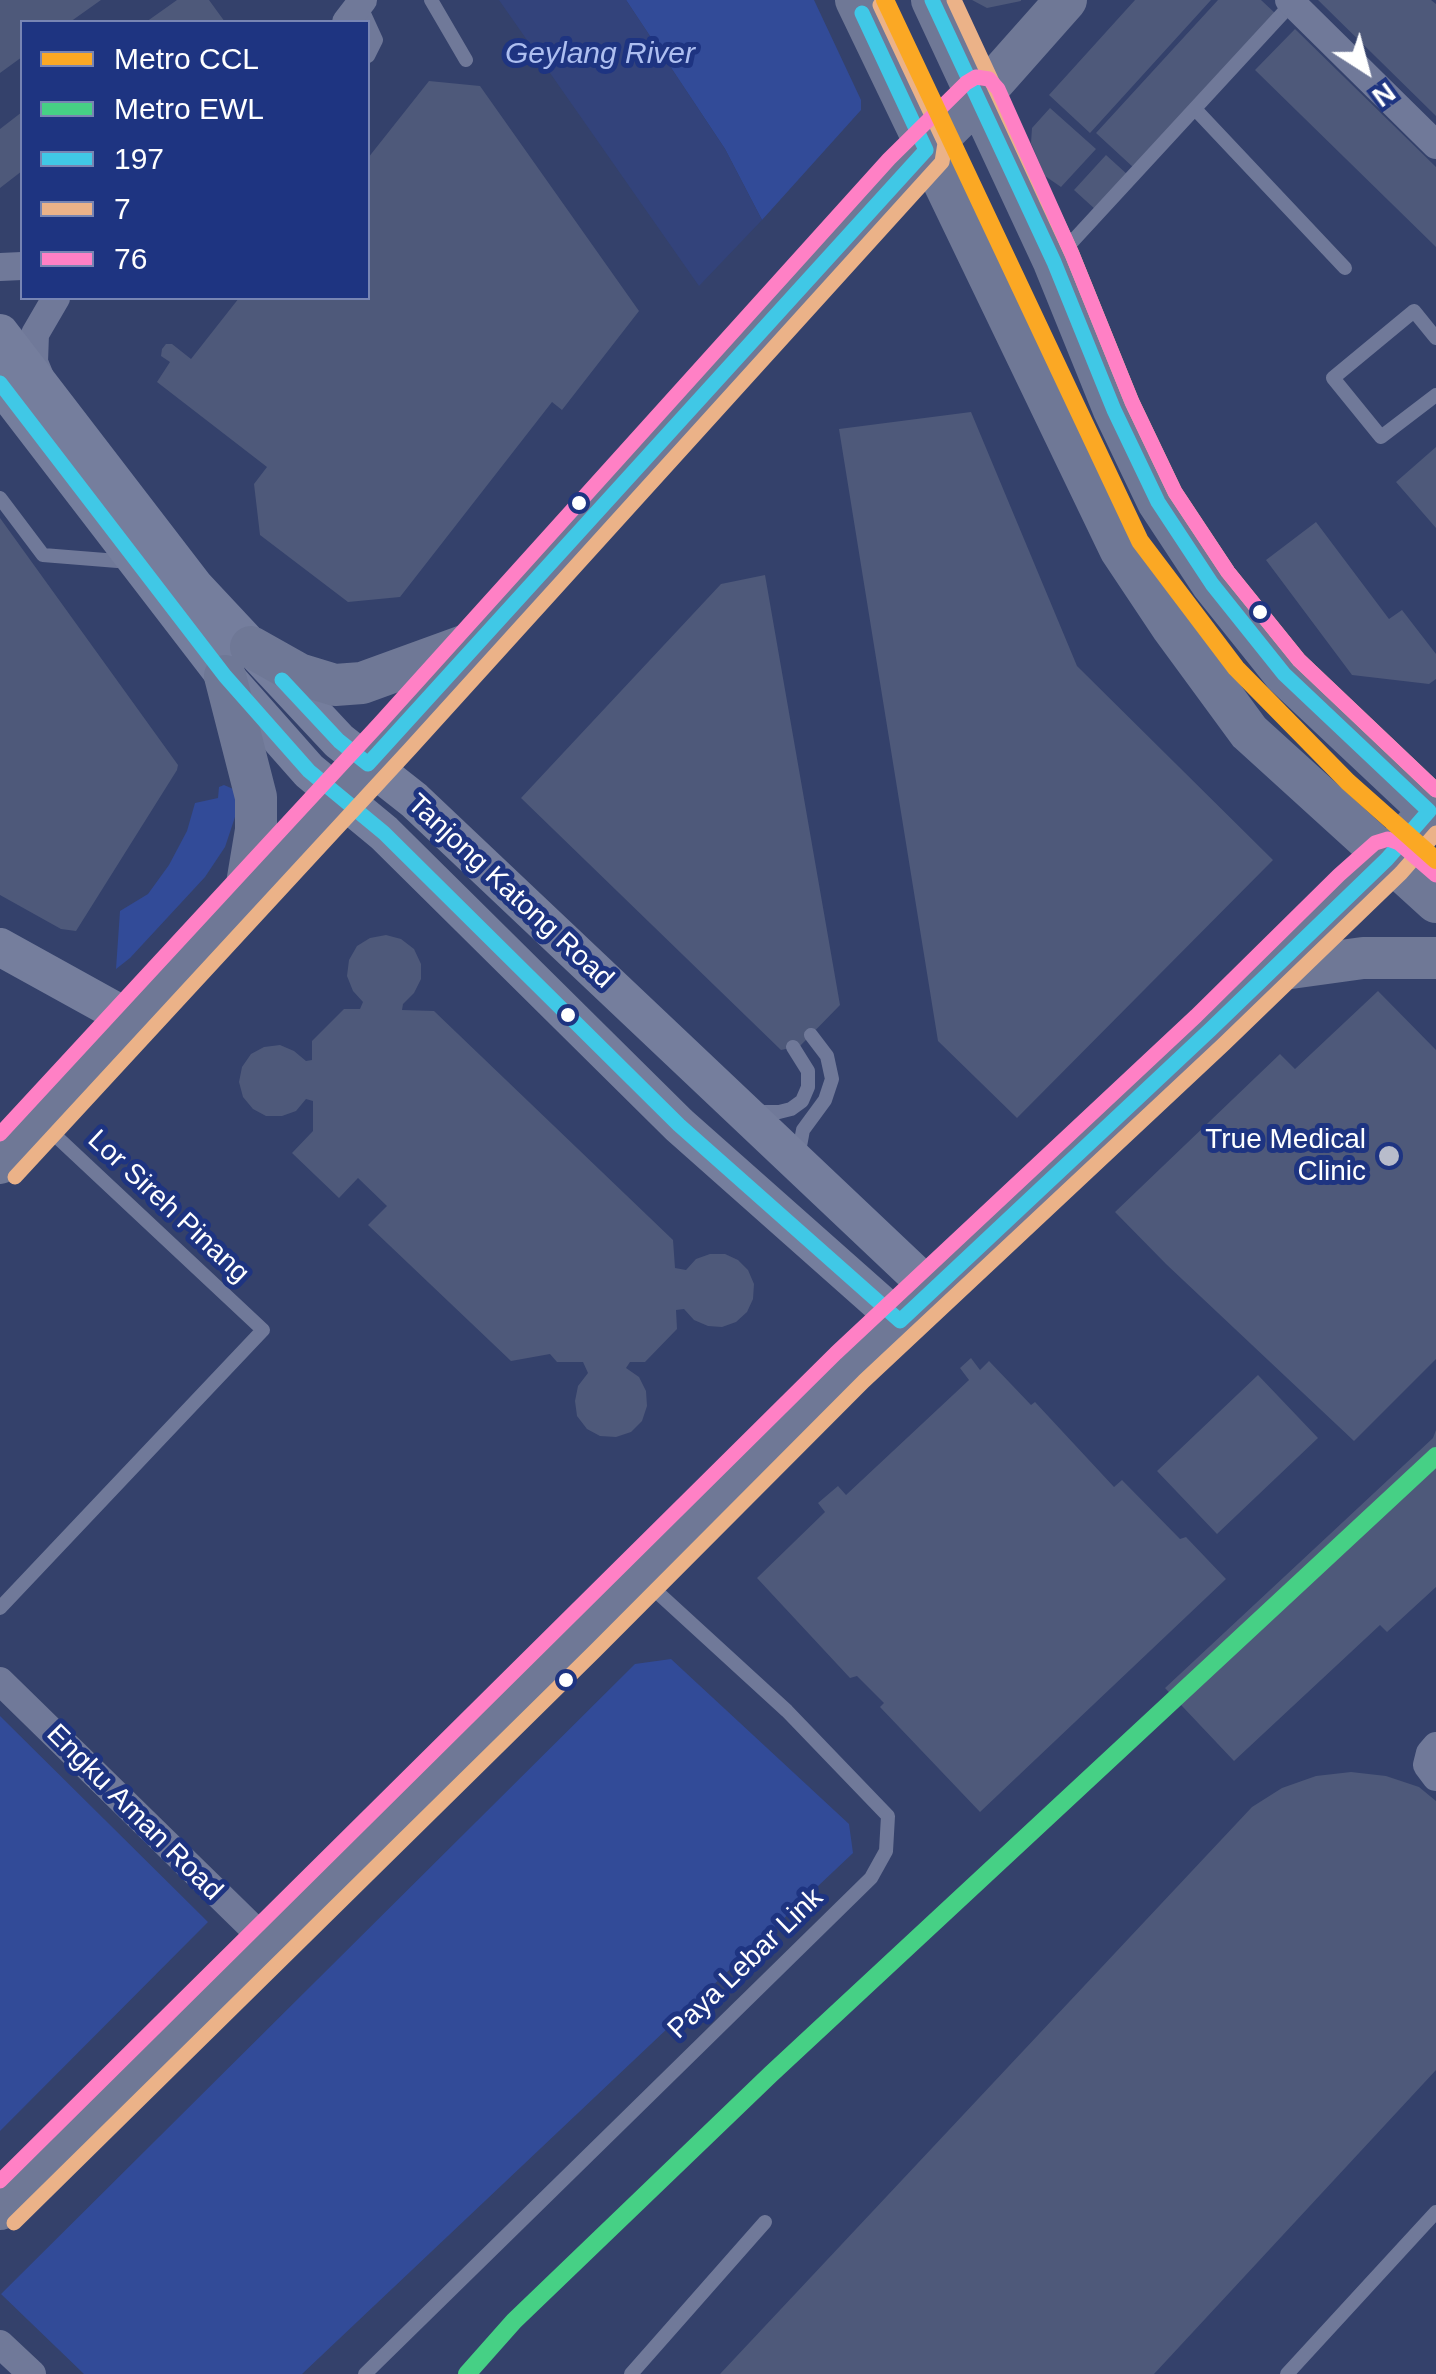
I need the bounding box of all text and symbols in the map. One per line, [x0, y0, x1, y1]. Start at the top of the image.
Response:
legend [20, 20, 370, 300]
north arrow [1316, 20, 1416, 120]
water label: Geylang River [505, 37, 695, 73]
text: Metro CCL [114, 42, 259, 75]
text: N [1367, 76, 1401, 113]
text: Metro EWL [114, 92, 264, 125]
text: 197 [114, 142, 164, 175]
text: 7 [114, 192, 131, 225]
text: 76 [114, 242, 147, 275]
unlabelled marker [569, 493, 589, 513]
unlabelled marker [1250, 602, 1270, 622]
street label: Tanjong Katong Road [400, 788, 620, 996]
unlabelled marker [558, 1005, 578, 1025]
place label: True Medical Clinic [1205, 1123, 1366, 1189]
street label: Lor Sireh Pinang [80, 1124, 256, 1290]
marker: True Medical Clinic [1376, 1143, 1402, 1169]
unlabelled marker [556, 1670, 576, 1690]
street label: Engku Aman Road [39, 1718, 229, 1908]
street label: Paya Lebar Link [662, 1882, 830, 2046]

